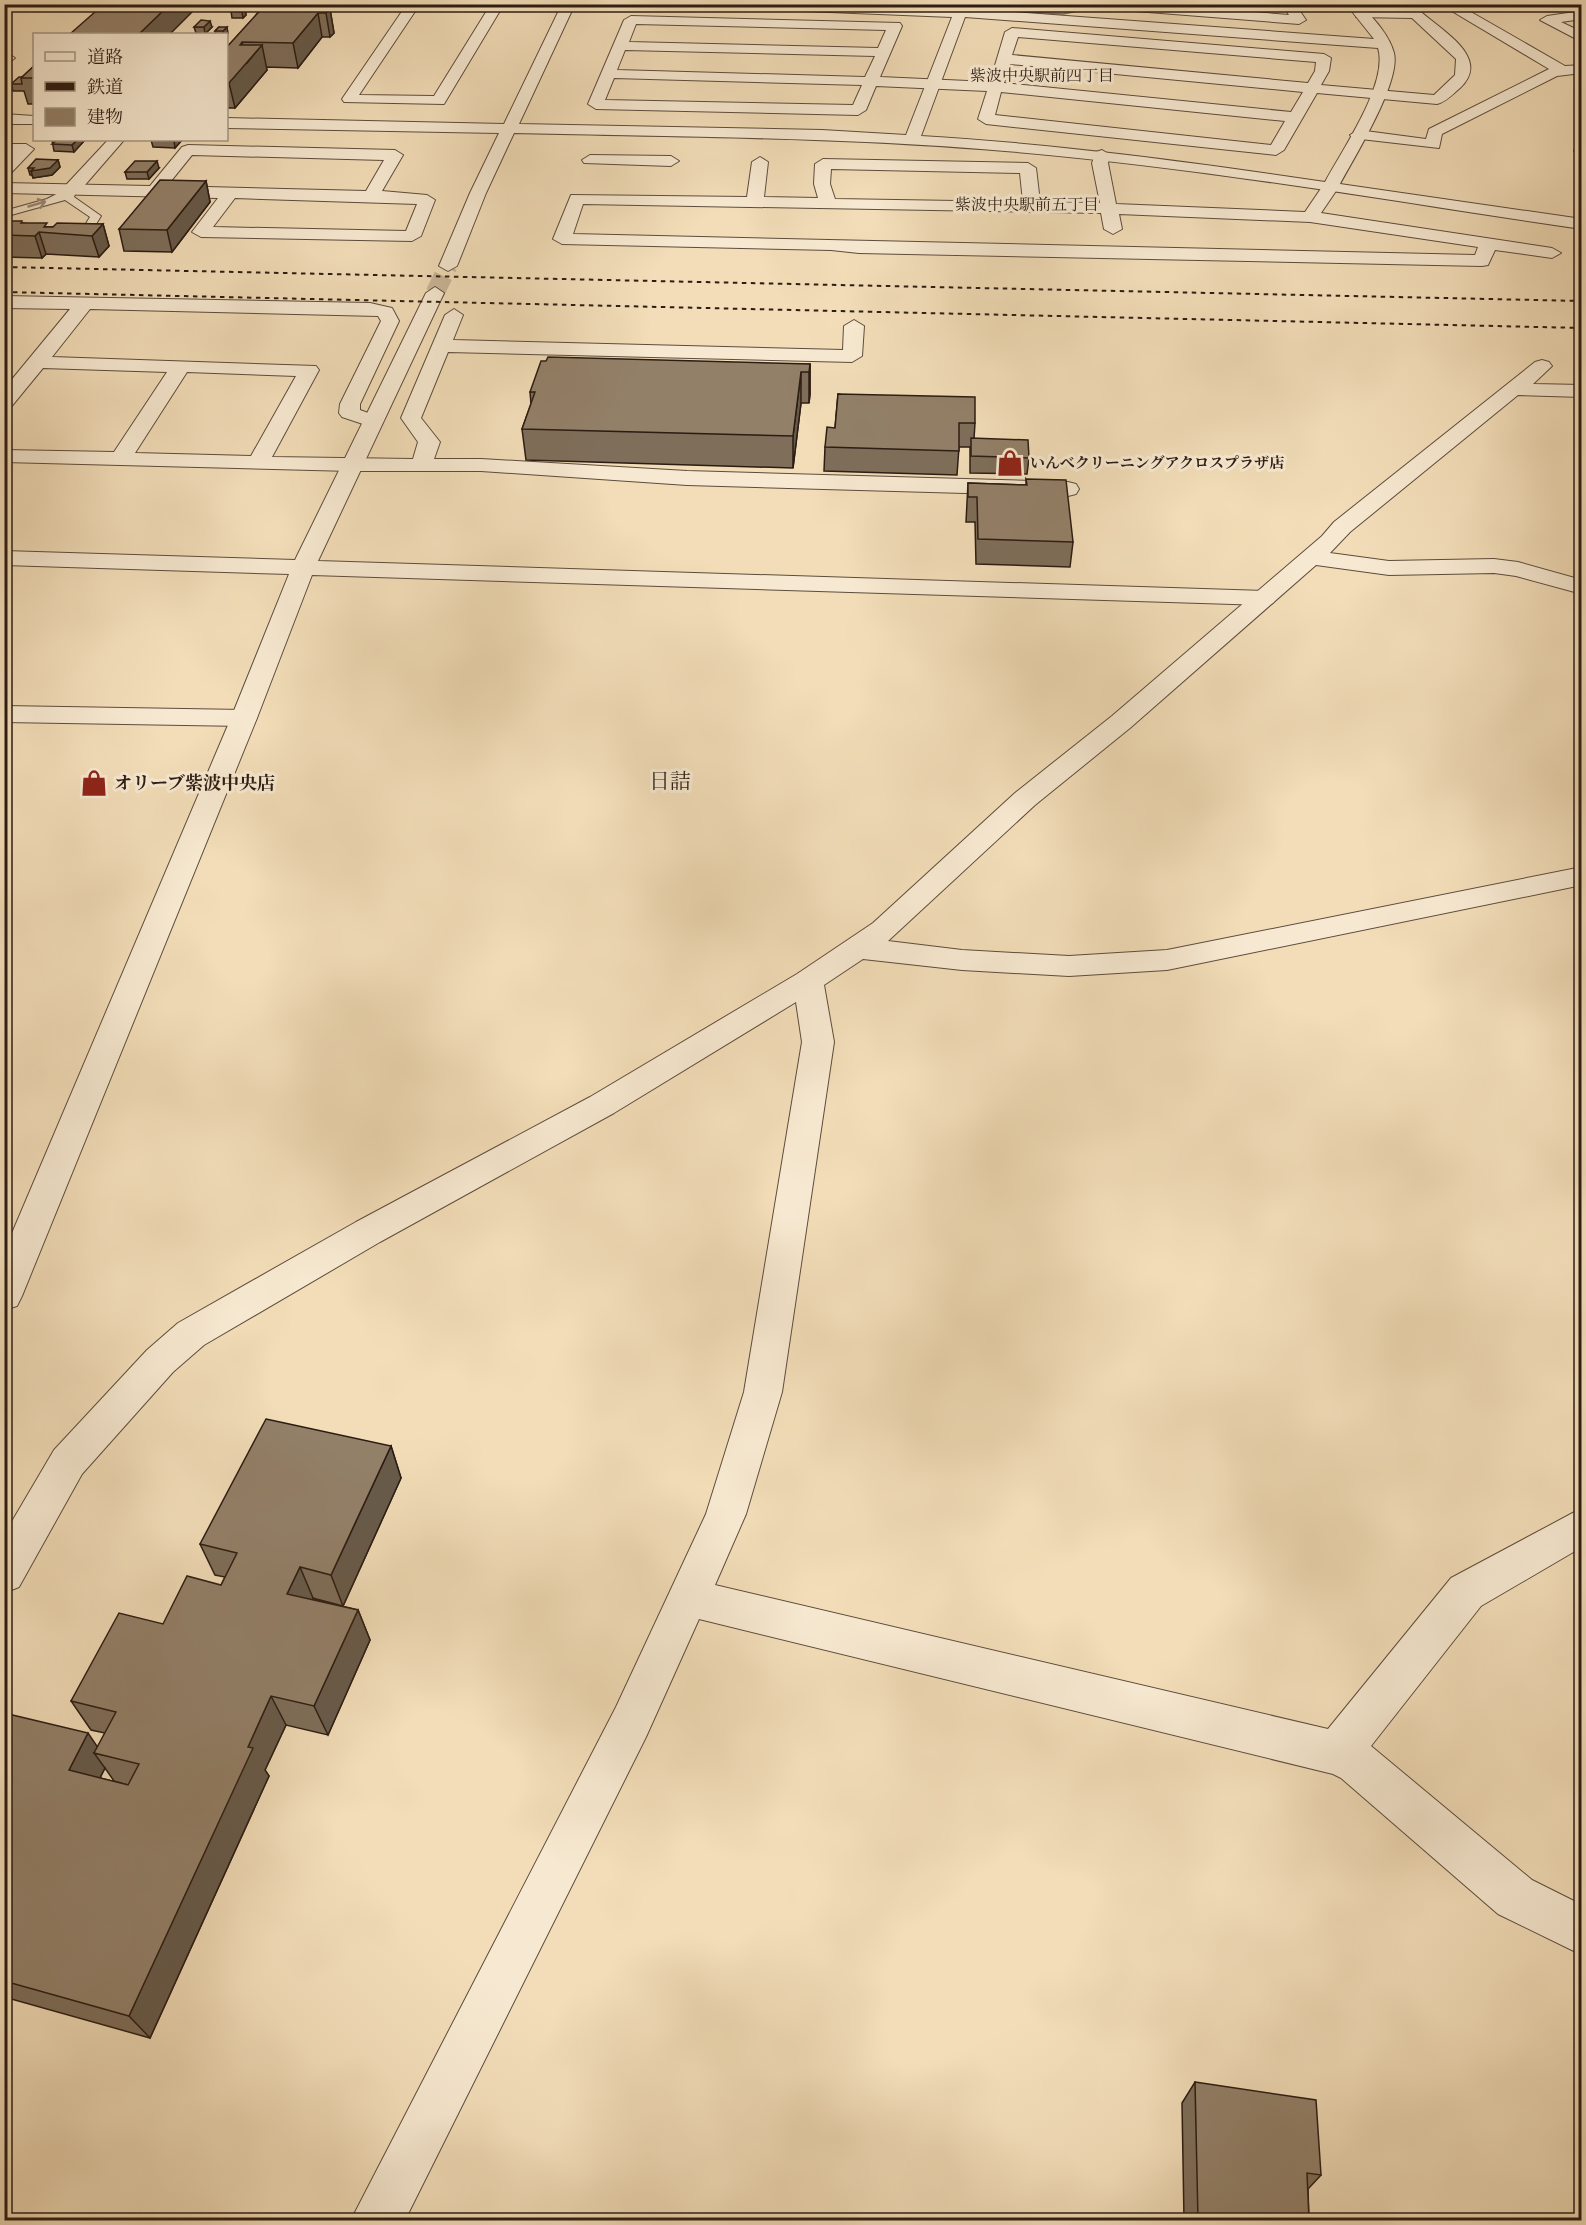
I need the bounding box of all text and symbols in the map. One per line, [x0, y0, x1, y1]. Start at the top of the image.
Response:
legend [33, 33, 228, 141]
text: 道路 [87, 46, 123, 68]
district label: 紫波中央駅前四丁目 [970, 65, 1114, 85]
text: 鉄道 [87, 76, 123, 98]
text: 建物 [87, 106, 123, 128]
district label: 紫波中央駅前五丁目 [955, 194, 1099, 214]
one-way arrow [27, 198, 46, 209]
shop icon: いんべクリーニングアクロスプラザ店 [995, 448, 1025, 478]
place label: いんべクリーニングアクロスプラザ店 [1030, 453, 1284, 472]
shop icon: オリーブ紫波中央店 [79, 768, 109, 798]
district label: 日詰 [649, 768, 691, 793]
place label: オリーブ紫波中央店 [114, 772, 275, 794]

